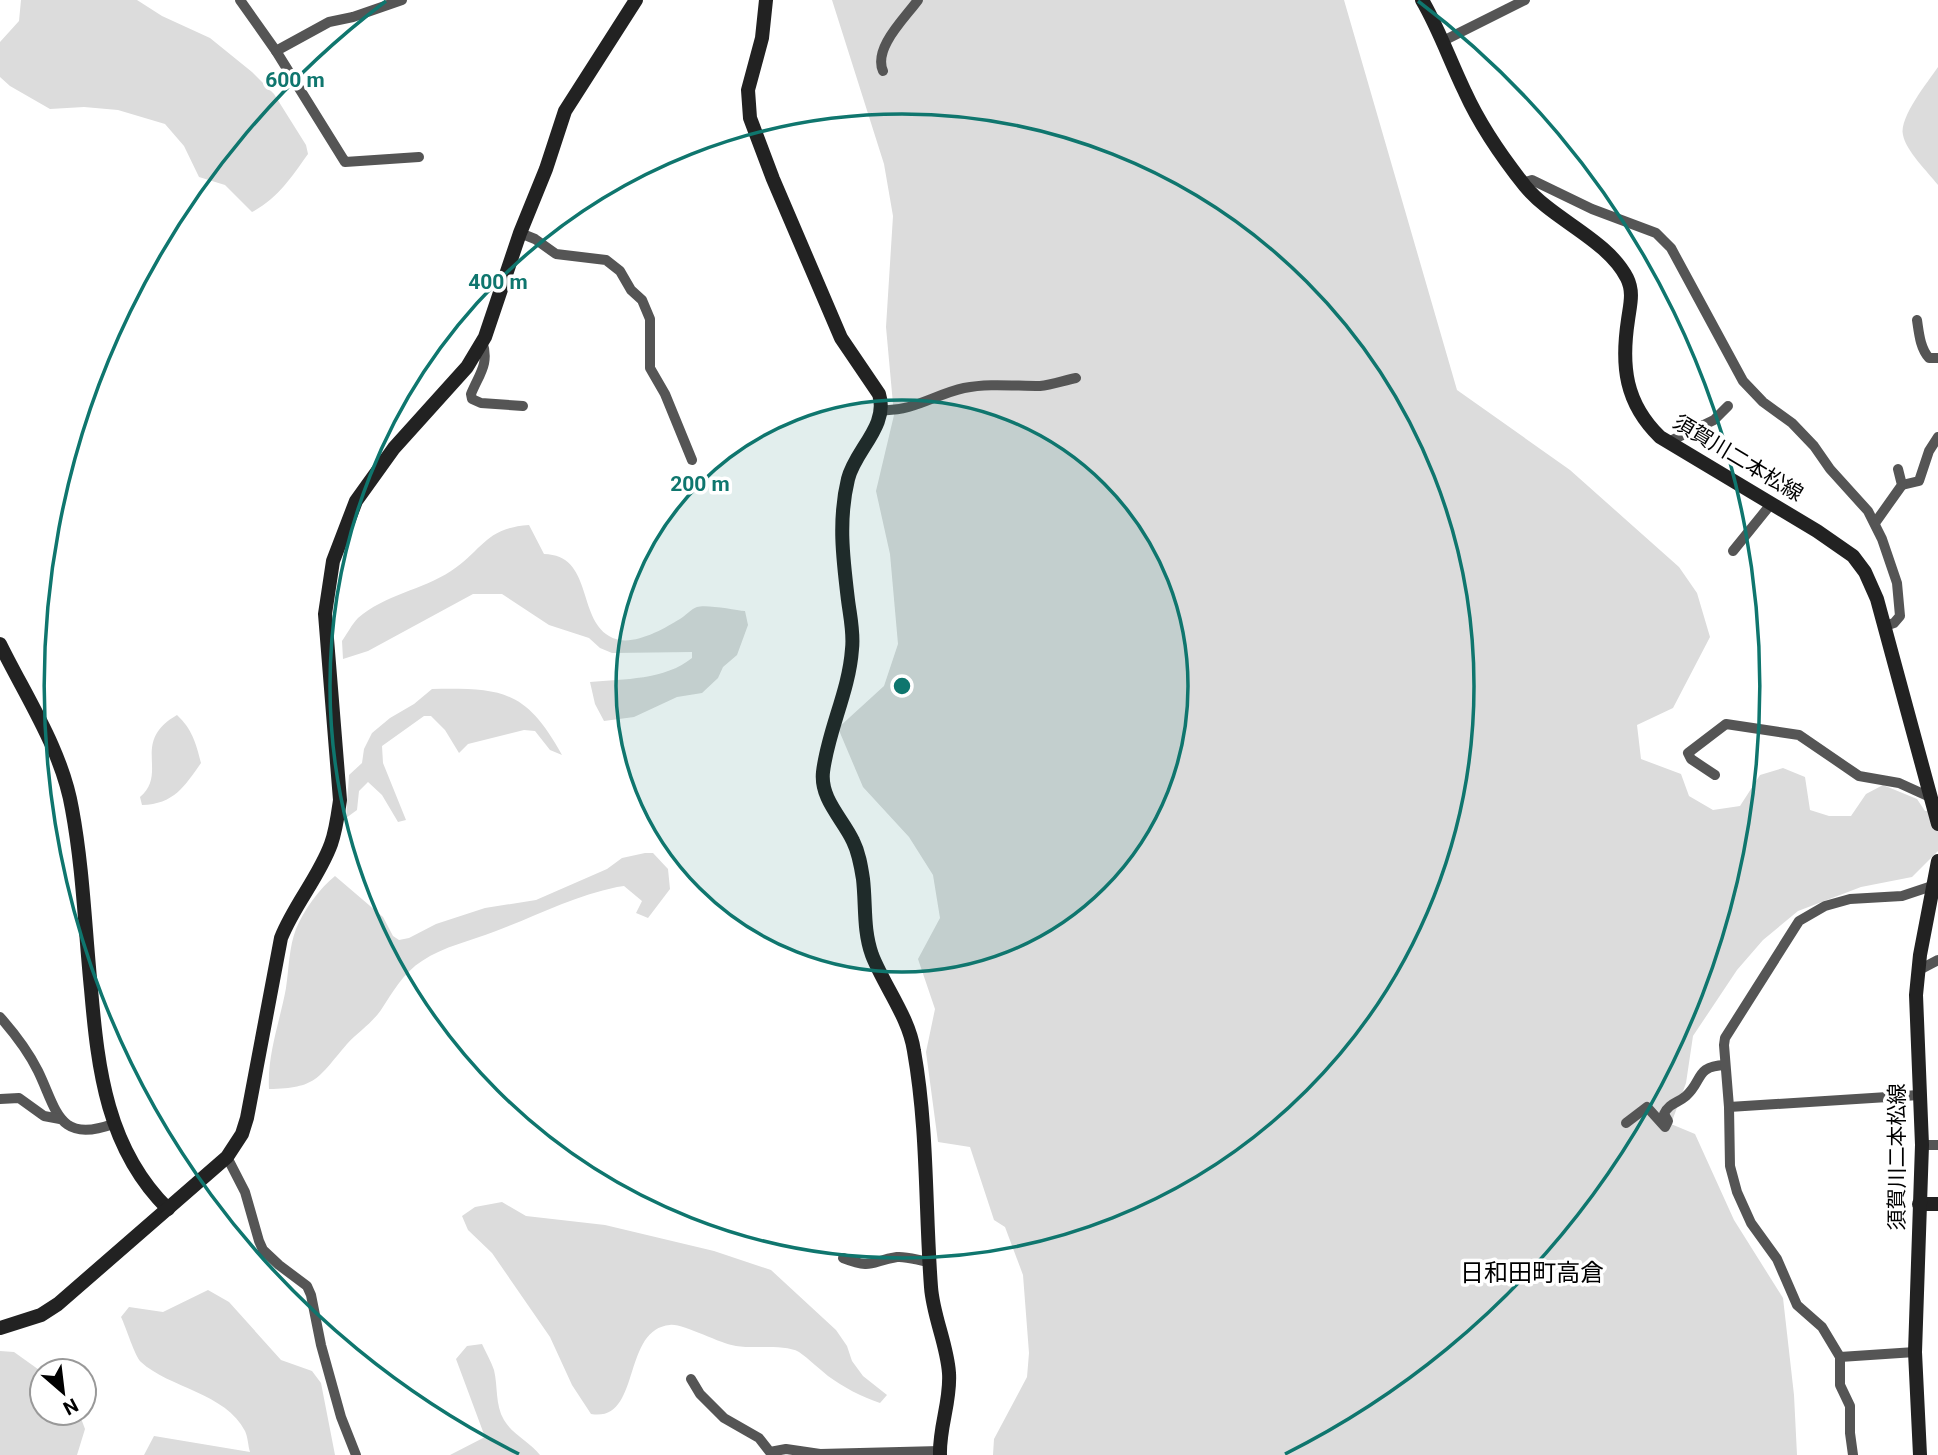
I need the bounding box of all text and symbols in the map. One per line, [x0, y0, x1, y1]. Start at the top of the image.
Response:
text: 600 m [265, 68, 325, 92]
text: 400 m [468, 270, 528, 294]
street label: 須賀川二本松線 [1669, 410, 1807, 506]
text: 200 m [670, 472, 730, 496]
centre of rings [890, 674, 914, 698]
street label: 須賀川二本松線 [1885, 1084, 1909, 1231]
district label: 日和田町高倉 [1460, 1259, 1604, 1287]
north arrow [28, 1357, 98, 1427]
text: N [59, 1393, 82, 1420]

